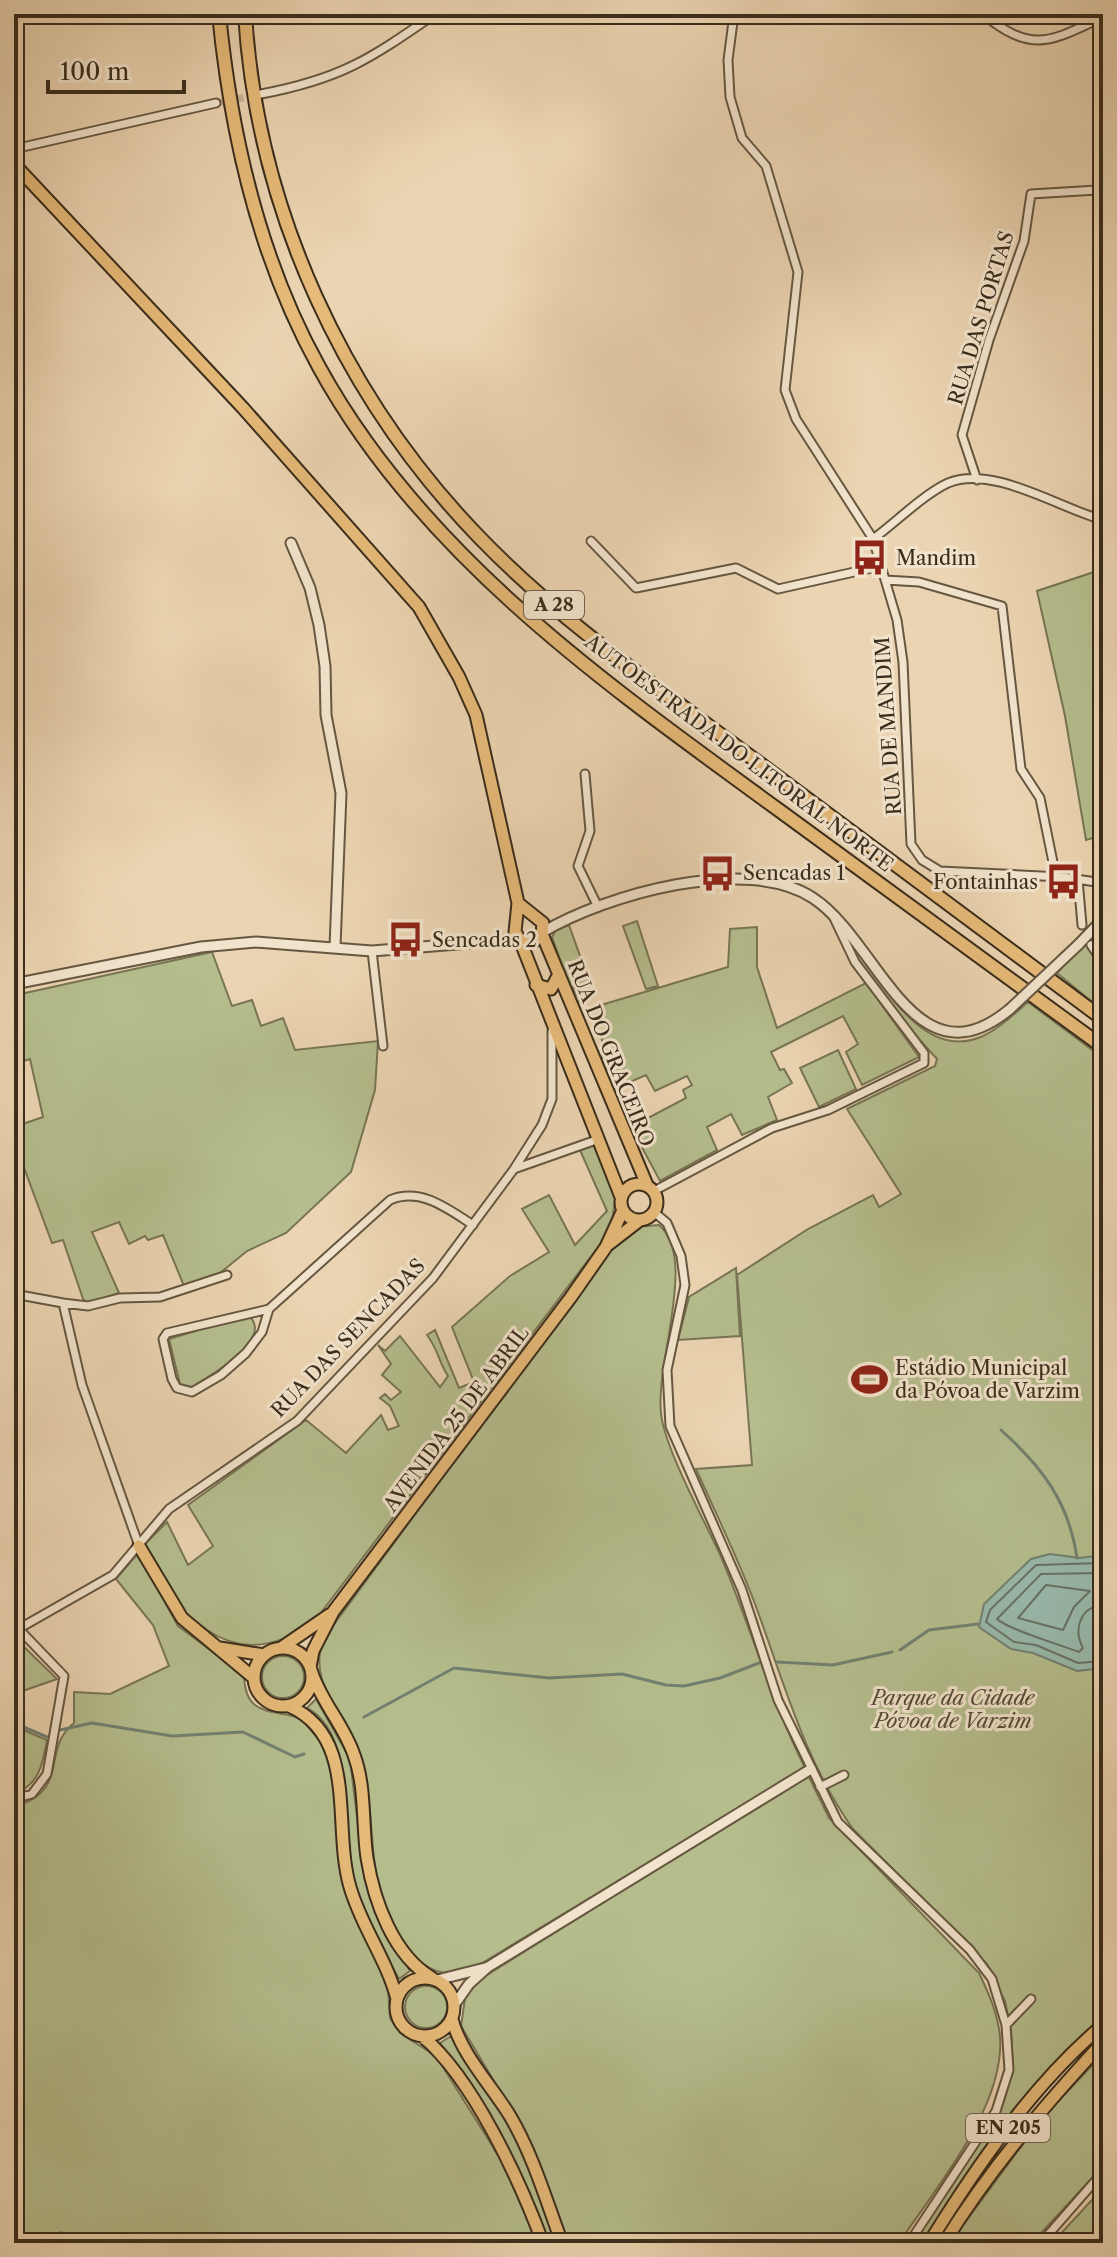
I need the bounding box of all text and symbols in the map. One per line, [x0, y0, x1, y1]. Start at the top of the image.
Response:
scale bar [48, 44, 184, 94]
text: 100 m [60, 57, 129, 86]
street label: RUA DAS PORTAS [943, 228, 1019, 408]
bus stop icon: Mandim [851, 539, 889, 577]
place label: Mandim [896, 546, 976, 570]
road number: A 28 [524, 591, 584, 619]
street label: AUTOESTRADA DO LITORAL NORTE [580, 629, 898, 877]
street label: RUA DE MANDIM [870, 636, 906, 816]
bus stop icon: Sencadas 1 [698, 854, 736, 892]
place label: Sencadas 1 [743, 861, 846, 885]
bus stop icon: Fontainhas [1045, 863, 1083, 901]
place label: Fontainhas [933, 870, 1038, 894]
bus stop icon: Sencadas 2 [387, 921, 425, 959]
place label: Sencadas 2 [432, 928, 537, 952]
street label: RUA DO GRACEIRO [563, 956, 659, 1150]
street label: RUA DAS SENCADAS [266, 1254, 430, 1422]
street label: AVENIDA 25 DE ABRIL [378, 1321, 534, 1517]
place label: Estádio Municipal da Póvoa de Varzim [895, 1356, 1080, 1403]
sports icon: Estádio Municipal da Póvoa de Varzim [850, 1360, 888, 1398]
park label: Parque da Cidade Póvoa de Varzim [870, 1686, 1036, 1733]
road number: EN 205 [966, 2114, 1050, 2142]

